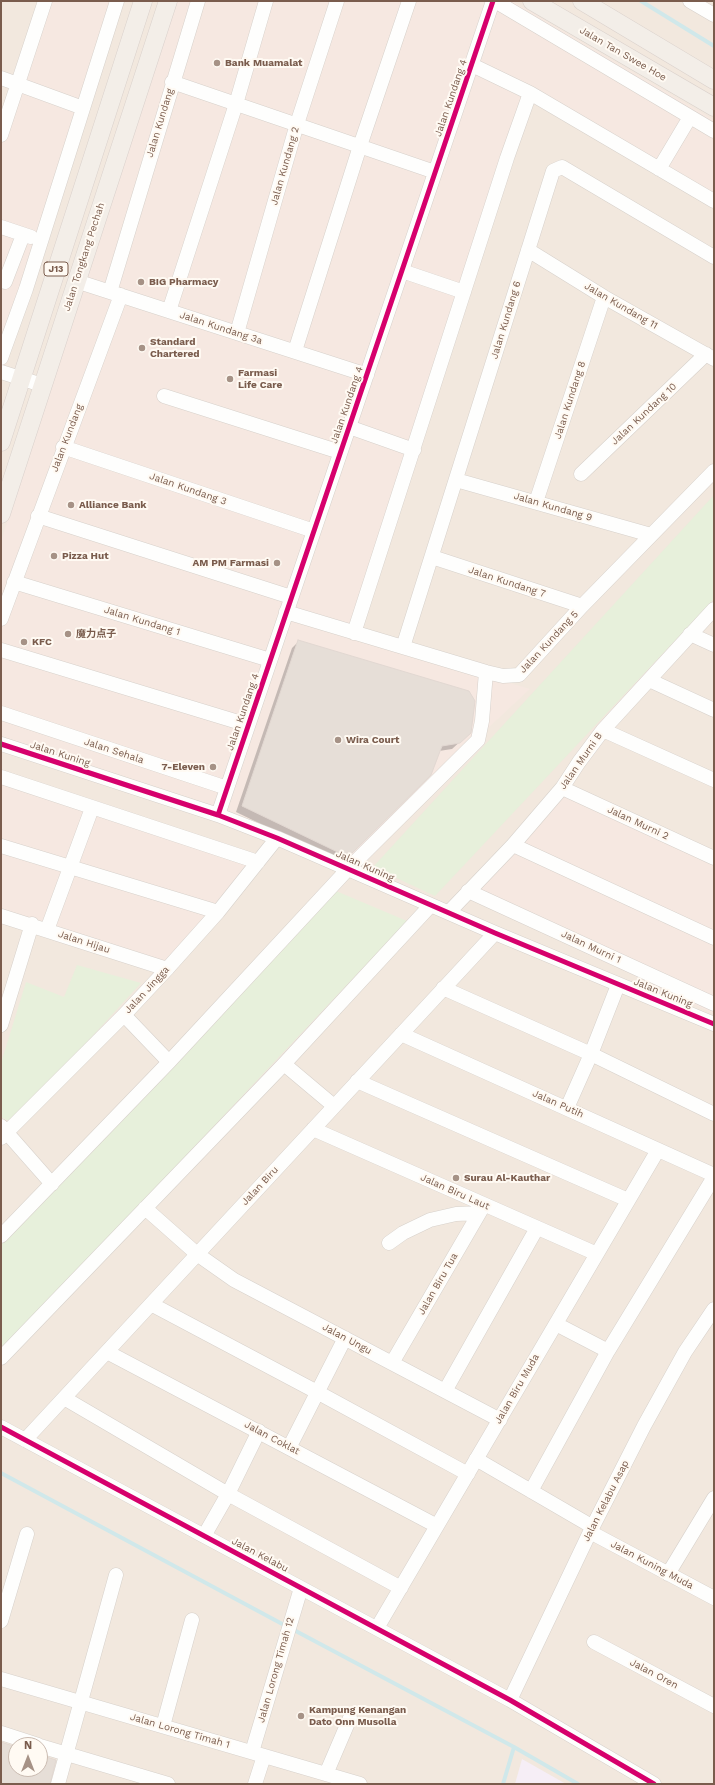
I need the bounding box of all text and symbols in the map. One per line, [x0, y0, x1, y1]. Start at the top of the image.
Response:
street label: Jalan Tan Swee Hoe [577, 24, 669, 84]
place label: Bank Muamalat [225, 57, 302, 69]
marker: Bank Muamalat [212, 58, 222, 68]
street label: Jalan Kundang 4 [432, 58, 470, 138]
street label: Jalan Kundang [144, 87, 176, 159]
street label: Jalan Kundang 2 [268, 126, 302, 206]
street label: Jalan Tongkang Pechah [61, 201, 107, 313]
road number: J13 [44, 262, 68, 276]
place label: BIG Pharmacy [149, 276, 218, 288]
marker: BIG Pharmacy [136, 277, 146, 287]
street label: Jalan Kundang 6 [488, 279, 524, 361]
street label: Jalan Kundang 11 [582, 280, 660, 332]
street label: Jalan Kundang 3a [178, 309, 264, 347]
place label: Standard Chartered [150, 336, 199, 360]
marker: Standard Chartered [137, 343, 147, 353]
street label: Jalan Kundang 8 [552, 360, 588, 440]
street label: Jalan Kundang 4 [328, 365, 366, 445]
place label: Farmasi Life Care [238, 367, 282, 390]
marker: Farmasi Life Care [225, 374, 235, 384]
street label: Jalan Kundang 10 [609, 381, 679, 447]
street label: Jalan Kundang [49, 402, 85, 474]
street label: Jalan Kundang 3 [148, 470, 228, 508]
street label: Jalan Kundang 9 [512, 490, 594, 524]
place label: Alliance Bank [79, 499, 147, 511]
marker: Alliance Bank [66, 500, 76, 510]
place label: Pizza Hut [62, 550, 109, 562]
marker: Pizza Hut [49, 551, 59, 561]
place label: AM PM Farmasi [192, 557, 269, 569]
marker: AM PM Farmasi [272, 558, 282, 568]
street label: Jalan Kundang 7 [467, 564, 547, 600]
street label: Jalan Kundang 1 [103, 604, 181, 638]
street label: Jalan Kundang 5 [517, 608, 581, 676]
place label: 魔力点子 [76, 628, 116, 640]
marker: 魔力点子 [63, 629, 73, 639]
place label: KFC [32, 636, 52, 648]
marker: KFC [19, 637, 29, 647]
street label: Jalan Kundang 4 [224, 672, 262, 752]
street label: Jalan Murni B [557, 730, 605, 792]
place label: Wira Court [346, 734, 399, 746]
marker: Wira Court [333, 735, 343, 745]
street label: Jalan Sehala [83, 736, 145, 766]
street label: Jalan Kuning [29, 739, 91, 769]
place label: 7-Eleven [161, 761, 205, 773]
marker: 7-Eleven [208, 762, 218, 772]
street label: Jalan Murni 2 [605, 804, 671, 842]
street label: Jalan Kuning [334, 848, 396, 884]
street label: Jalan Hijau [56, 928, 112, 956]
street label: Jalan Murni 1 [559, 928, 623, 966]
street label: Jalan Jingga [122, 964, 172, 1016]
street label: Jalan Kuning [632, 976, 694, 1010]
street label: Jalan Putih [531, 1087, 585, 1121]
street label: Jalan Biru [239, 1164, 281, 1208]
street label: Jalan Biru Laut [419, 1171, 491, 1213]
place label: Surau Al-Kauthar [464, 1172, 550, 1184]
marker: Surau Al-Kauthar [451, 1173, 461, 1183]
street label: Jalan Biru Tua [415, 1251, 461, 1317]
street label: Jalan Ungu [320, 1321, 374, 1357]
street label: Jalan Biru Muda [492, 1352, 542, 1426]
street label: Jalan Coklat [242, 1418, 302, 1458]
street label: Jalan Kelabu Asap [580, 1458, 632, 1544]
street label: Jalan Kelabu [230, 1535, 290, 1575]
street label: Jalan Kuning Muda [608, 1538, 696, 1592]
street label: Jalan Lorong Timah 12 [255, 1616, 297, 1724]
street label: Jalan Oren [628, 1656, 680, 1692]
place label: Kampung Kenangan Dato Onn Musolla [309, 1704, 406, 1728]
street label: Jalan Lorong Timah 1 [129, 1711, 231, 1751]
marker: Kampung Kenangan Dato Onn Musolla [296, 1711, 306, 1721]
north arrow [8, 1737, 48, 1777]
text: N [24, 1739, 32, 1752]

